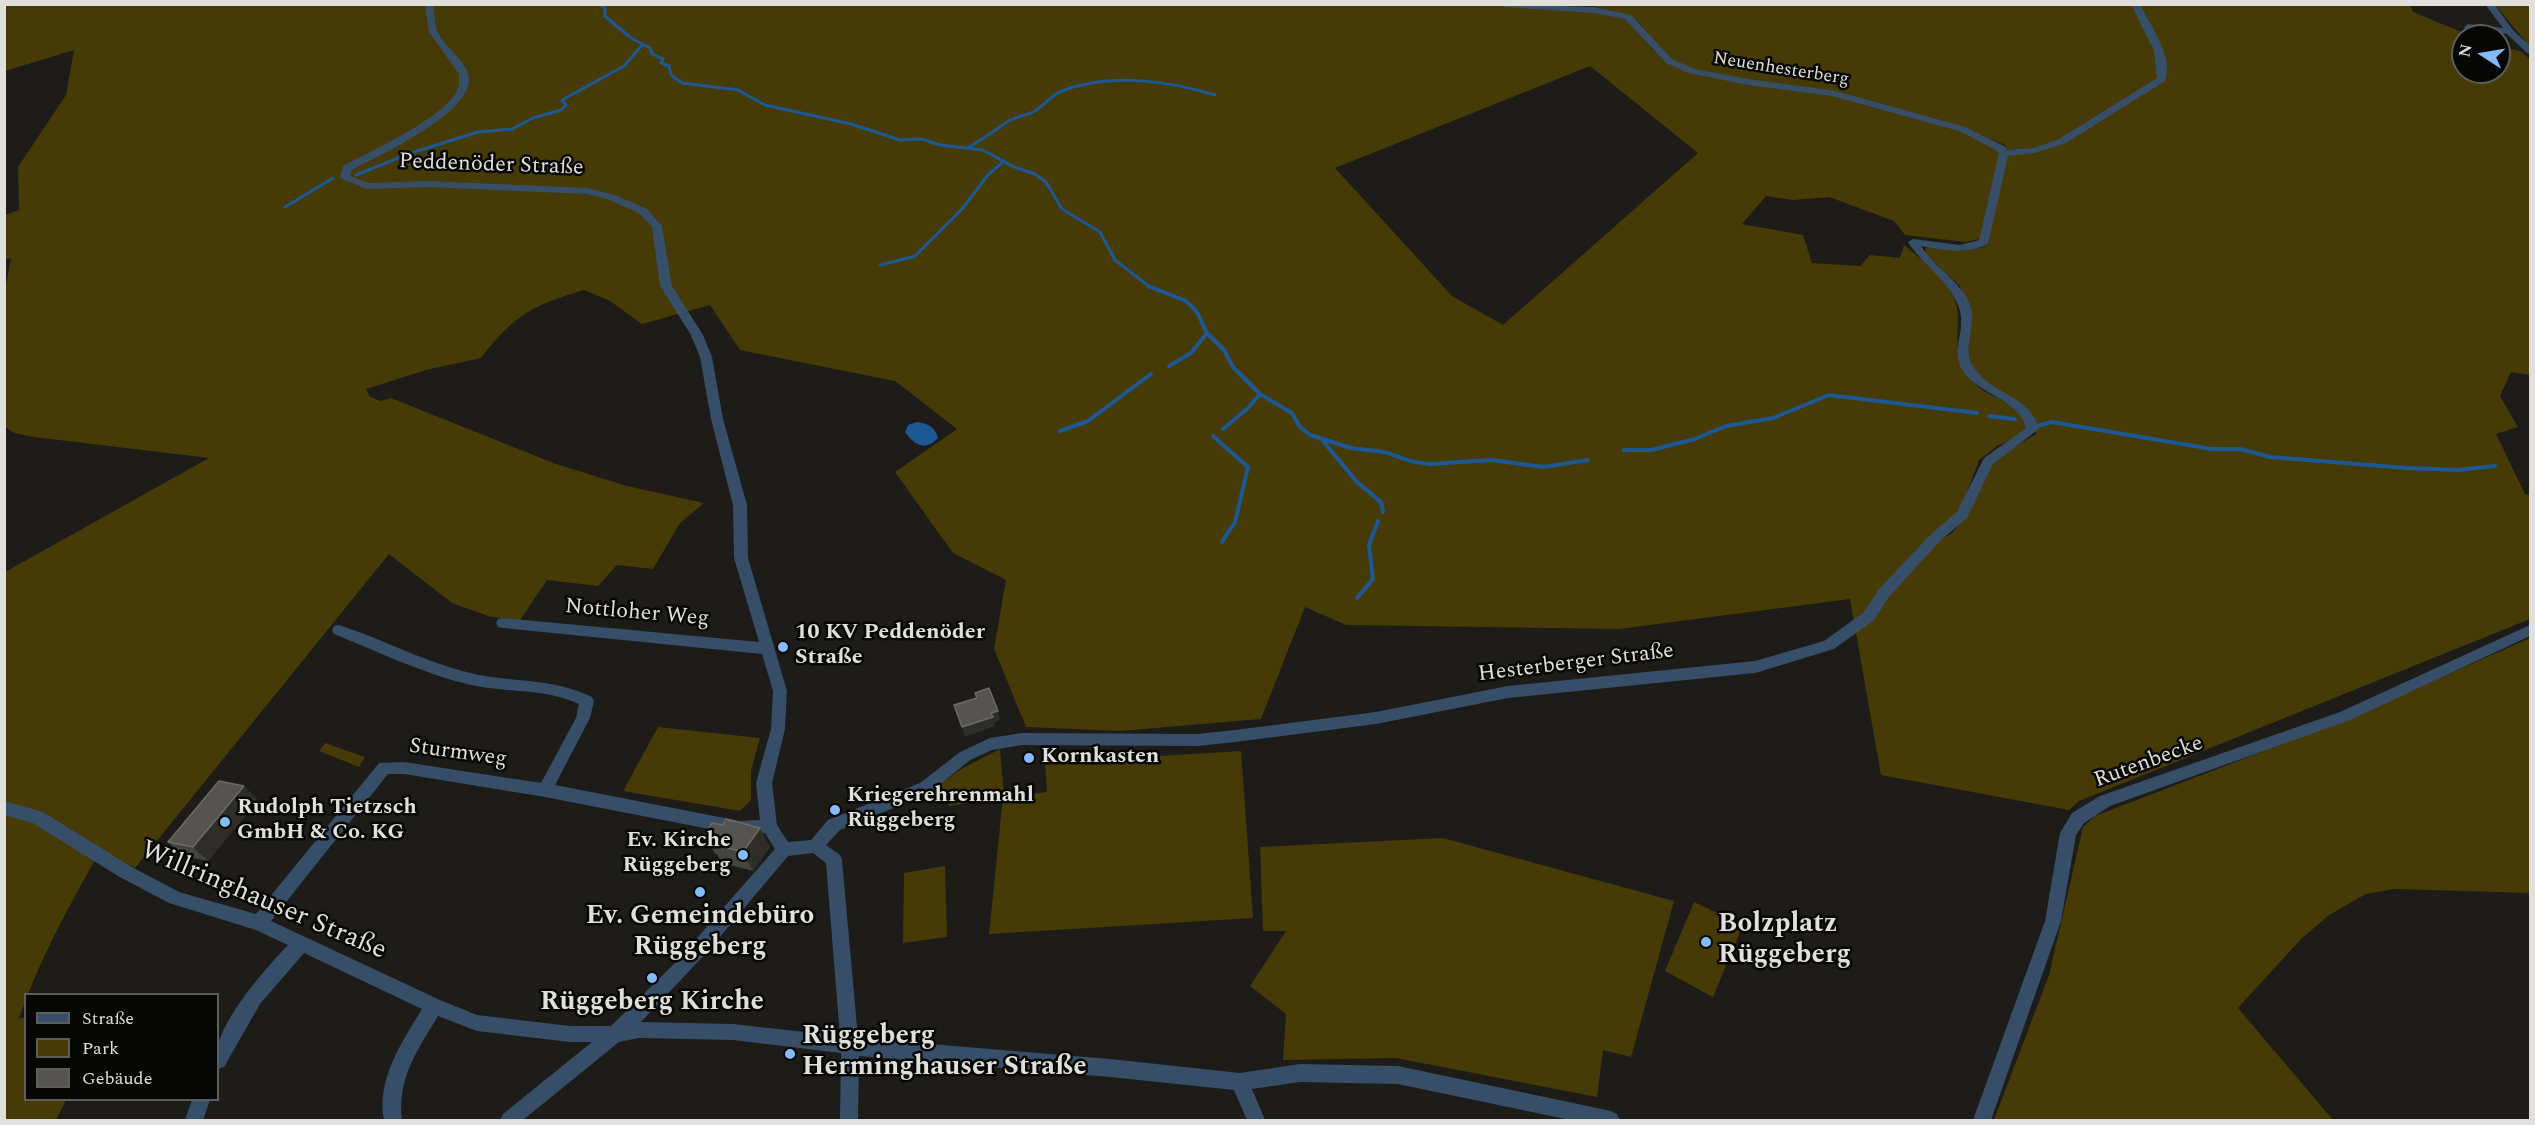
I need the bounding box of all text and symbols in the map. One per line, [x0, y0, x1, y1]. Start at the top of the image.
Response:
north arrow [2451, 24, 2511, 84]
text: N [2452, 42, 2478, 60]
street label: Neuenhesterberg [1712, 49, 1850, 91]
street label: Peddenöder Straße [398, 150, 584, 182]
street label: Nottloher Weg [564, 595, 710, 633]
place label: 10 KV Peddenöder Straße [795, 621, 985, 672]
street label: Hesterberger Straße [1477, 639, 1675, 689]
marker: 10 KV Peddenöder Straße [776, 640, 790, 654]
street label: Rutenbecke [2091, 731, 2207, 795]
street label: Sturmweg [407, 734, 509, 774]
place label: Kornkasten [1041, 745, 1159, 771]
marker: Kornkasten [1022, 751, 1036, 765]
place label: Kriegerehrenmahl Rüggeberg [847, 784, 1034, 836]
place label: Rudolph Tietzsch GmbH & Co. KG [237, 796, 417, 848]
marker: Kriegerehrenmahl Rüggeberg [828, 803, 842, 817]
marker: Rudolph Tietzsch GmbH & Co. KG [218, 815, 232, 829]
place label: Ev. Kirche Rüggeberg [623, 829, 731, 880]
street label: Willringhauser Straße [135, 836, 391, 968]
marker: Ev. Kirche Rüggeberg [736, 848, 750, 862]
marker: Ev. Gemeindebüro Rüggeberg [693, 885, 707, 899]
place label: Ev. Gemeindebüro Rüggeberg [586, 902, 814, 965]
place label: Bolzplatz Rüggeberg [1718, 910, 1851, 973]
marker: Bolzplatz Rüggeberg [1699, 935, 1713, 949]
marker: Rüggeberg Kirche [645, 971, 659, 985]
place label: Rüggeberg Kirche [540, 988, 764, 1020]
legend [24, 993, 219, 1101]
text: Straße [82, 1005, 134, 1032]
place label: Rüggeberg Herminghauser Straße [802, 1022, 1087, 1085]
text: Park [82, 1035, 119, 1062]
marker: Rüggeberg Herminghauser Straße [783, 1047, 797, 1061]
text: Gebäude [82, 1065, 152, 1092]

